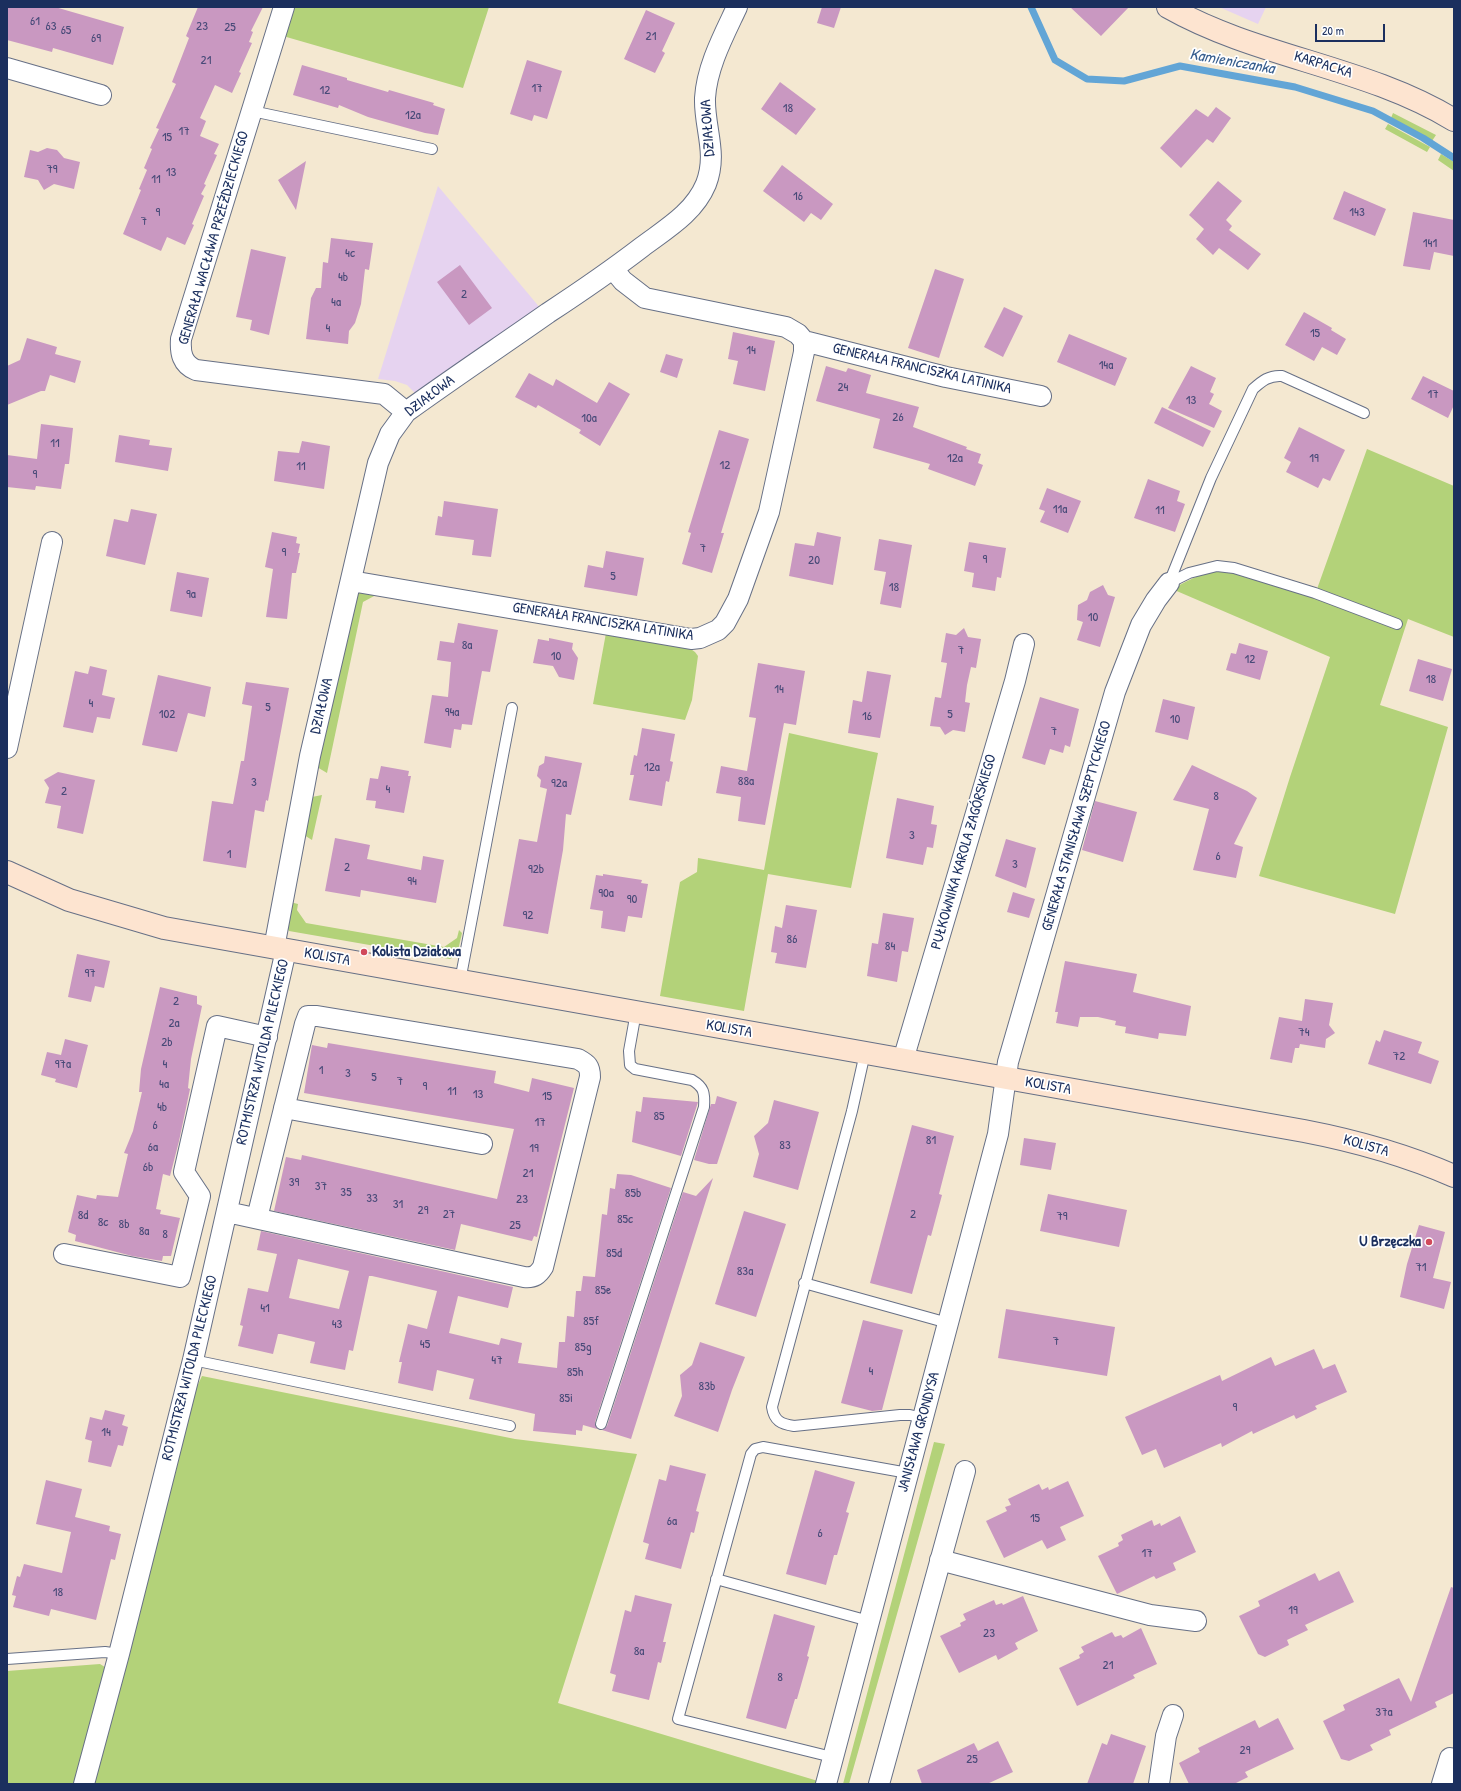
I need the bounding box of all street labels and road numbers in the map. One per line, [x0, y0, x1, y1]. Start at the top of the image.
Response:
street label: KARPACKA [1292, 48, 1354, 82]
street label: DZIAŁOWA [697, 99, 719, 157]
street label: GENERAŁA WACŁAWA PRZEŹDZIECKIEGO [175, 129, 253, 347]
street label: GENERAŁA FRANCISZKA LATINIKA [831, 340, 1013, 398]
street label: DZIAŁOWA [402, 372, 458, 420]
street label: GENERAŁA FRANCISZKA LATINIKA [511, 599, 695, 645]
street label: DZIAŁOWA [307, 676, 337, 736]
street label: GENERAŁA STANISŁAWA SZEPTYCKIEGO [1038, 719, 1116, 933]
street label: PUŁKOWNIKA KAROLA ZAGÓRSKIEGO [927, 752, 1001, 952]
street label: KOLISTA [303, 944, 351, 970]
street label: ROTMISTRZA WITOLDA PILECKIEGO [233, 957, 293, 1147]
street label: KOLISTA [705, 1016, 753, 1042]
street label: KOLISTA [1024, 1073, 1072, 1099]
street label: KOLISTA [1341, 1131, 1391, 1161]
street label: ROTMISTRZA WITOLDA PILECKIEGO [158, 1274, 222, 1462]
street label: JANISŁAWA GRONDYSA [894, 1370, 944, 1494]

